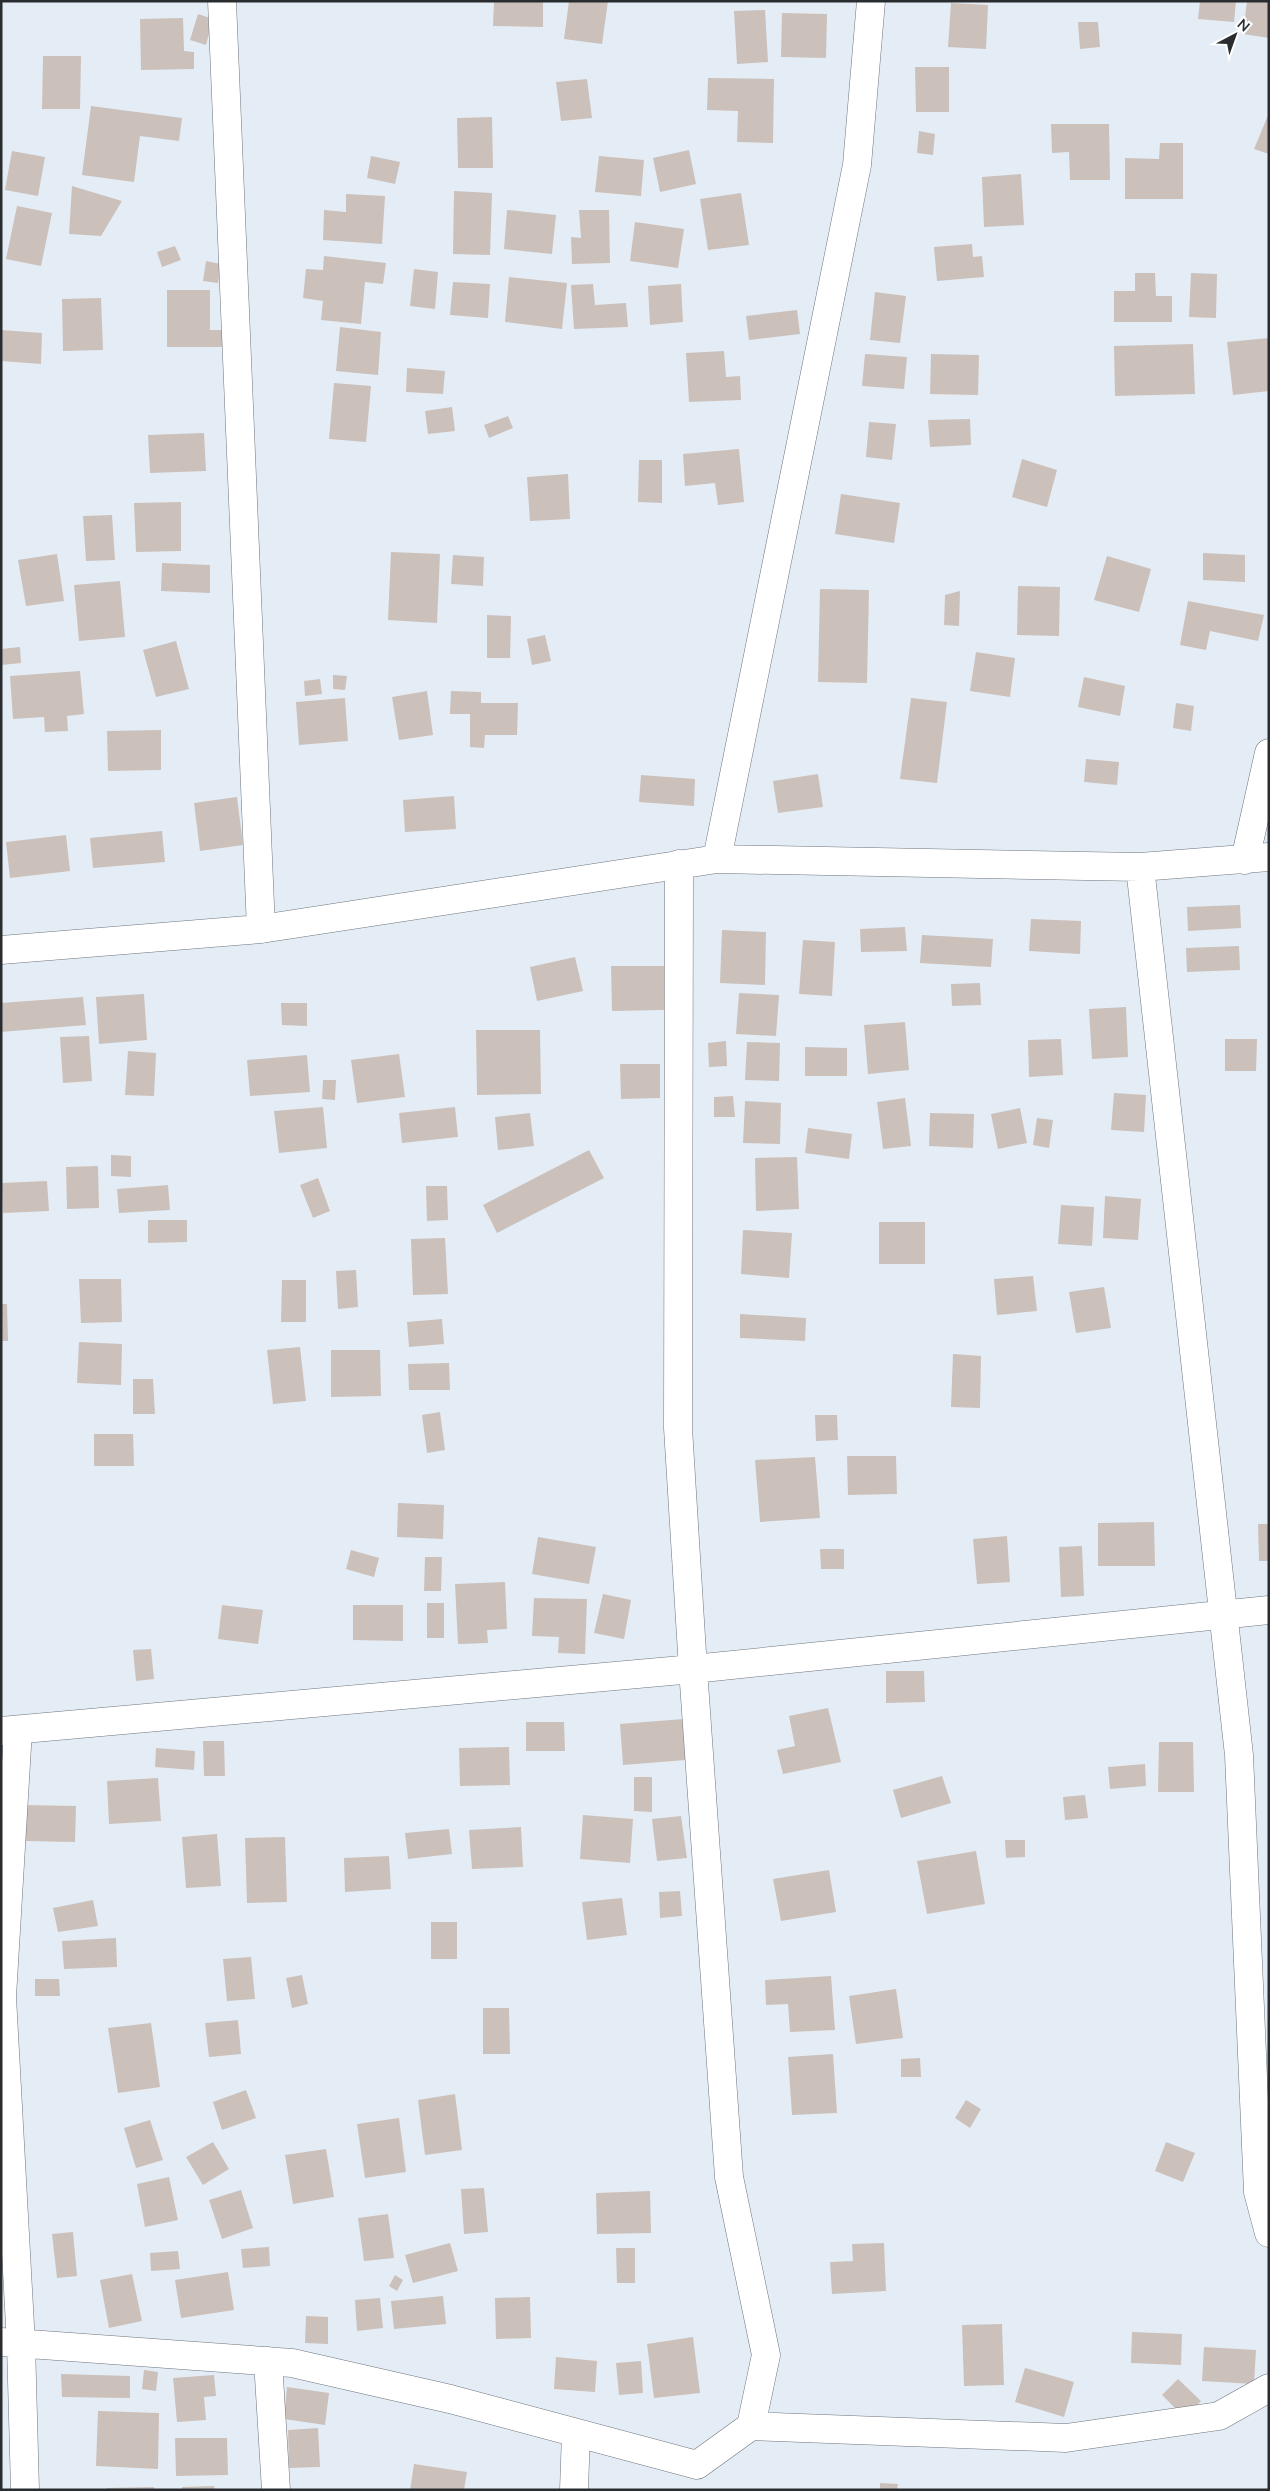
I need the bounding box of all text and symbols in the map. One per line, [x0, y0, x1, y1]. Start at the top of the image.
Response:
north arrow [1210, 10, 1260, 60]
text: N [1234, 15, 1254, 35]

